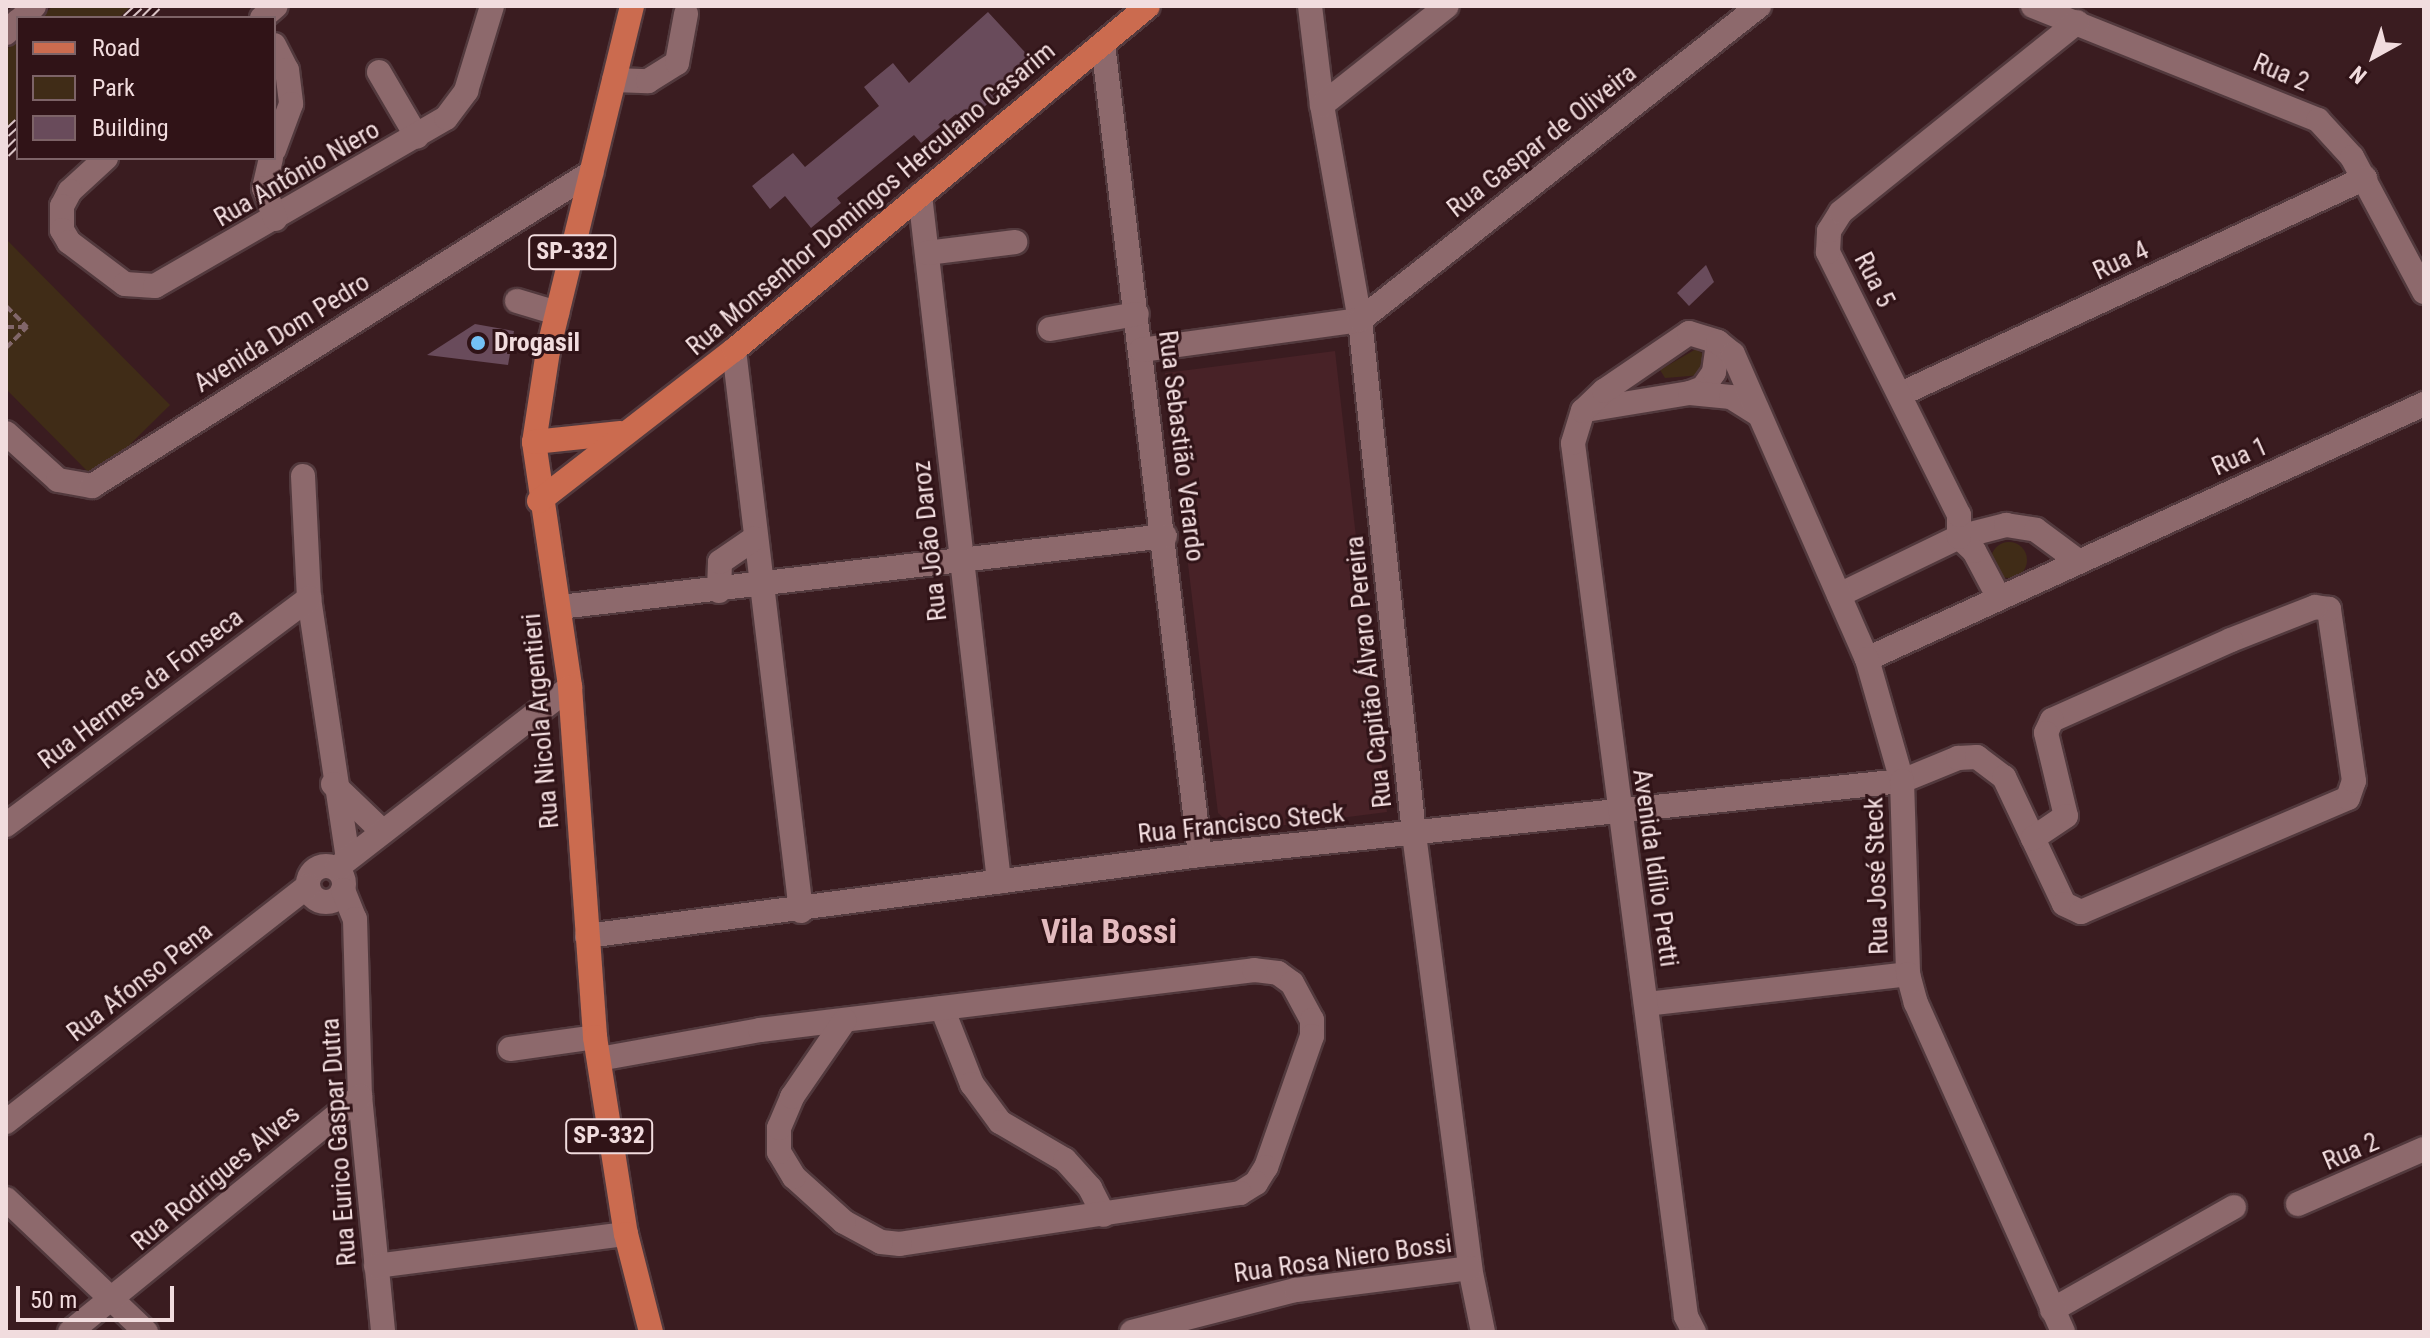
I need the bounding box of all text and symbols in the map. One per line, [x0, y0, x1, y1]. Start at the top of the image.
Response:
legend [16, 16, 276, 160]
north arrow [2334, 16, 2414, 96]
text: Road [92, 34, 140, 62]
street label: Rua Monsenhor Domingos Herculano Casarim [680, 36, 1062, 362]
street label: Rua 2 [2248, 47, 2314, 99]
street label: Rua Gaspar de Oliveira [1441, 58, 1643, 224]
text: N [2345, 61, 2371, 89]
text: Park [92, 74, 135, 102]
text: Building [92, 114, 169, 142]
street label: Rua Antônio Niero [209, 114, 385, 234]
road number: SP-332 [528, 232, 616, 272]
street label: Rua 4 [2088, 235, 2154, 287]
street label: Rua 5 [1847, 247, 1901, 313]
street label: Avenida Dom Pedro [189, 267, 375, 399]
place label: Drogasil [494, 327, 580, 359]
street label: Rua Sebastião Verardo [1151, 329, 1211, 563]
marker: Drogasil [469, 334, 487, 352]
street label: Rua 1 [2207, 431, 2273, 483]
street label: Rua João Daroz [906, 459, 954, 623]
street label: Rua Capitão Álvaro Pereira [1339, 535, 1399, 809]
street label: Rua Hermes da Fonseca [32, 602, 250, 776]
street label: Rua Nicola Argentieri [516, 612, 566, 830]
street label: Avenida Idílio Pretti [1626, 767, 1684, 969]
street label: Rua José Steck [1859, 797, 1895, 955]
street label: Rua Francisco Steck [1136, 798, 1346, 850]
district label: Vila Bossi [1041, 912, 1177, 952]
street label: Rua Afonso Pena [61, 916, 219, 1048]
street label: Rua Eurico Gaspar Dutra [315, 1017, 363, 1267]
street label: Rua Rodrigues Alves [126, 1099, 306, 1257]
road number: SP-332 [565, 1116, 653, 1156]
street label: Rua 2 [2318, 1126, 2384, 1178]
street label: Rua Rosa Niero Bossi [1232, 1228, 1454, 1290]
scale bar [20, 1270, 178, 1320]
text: 50 m [30, 1286, 77, 1314]

